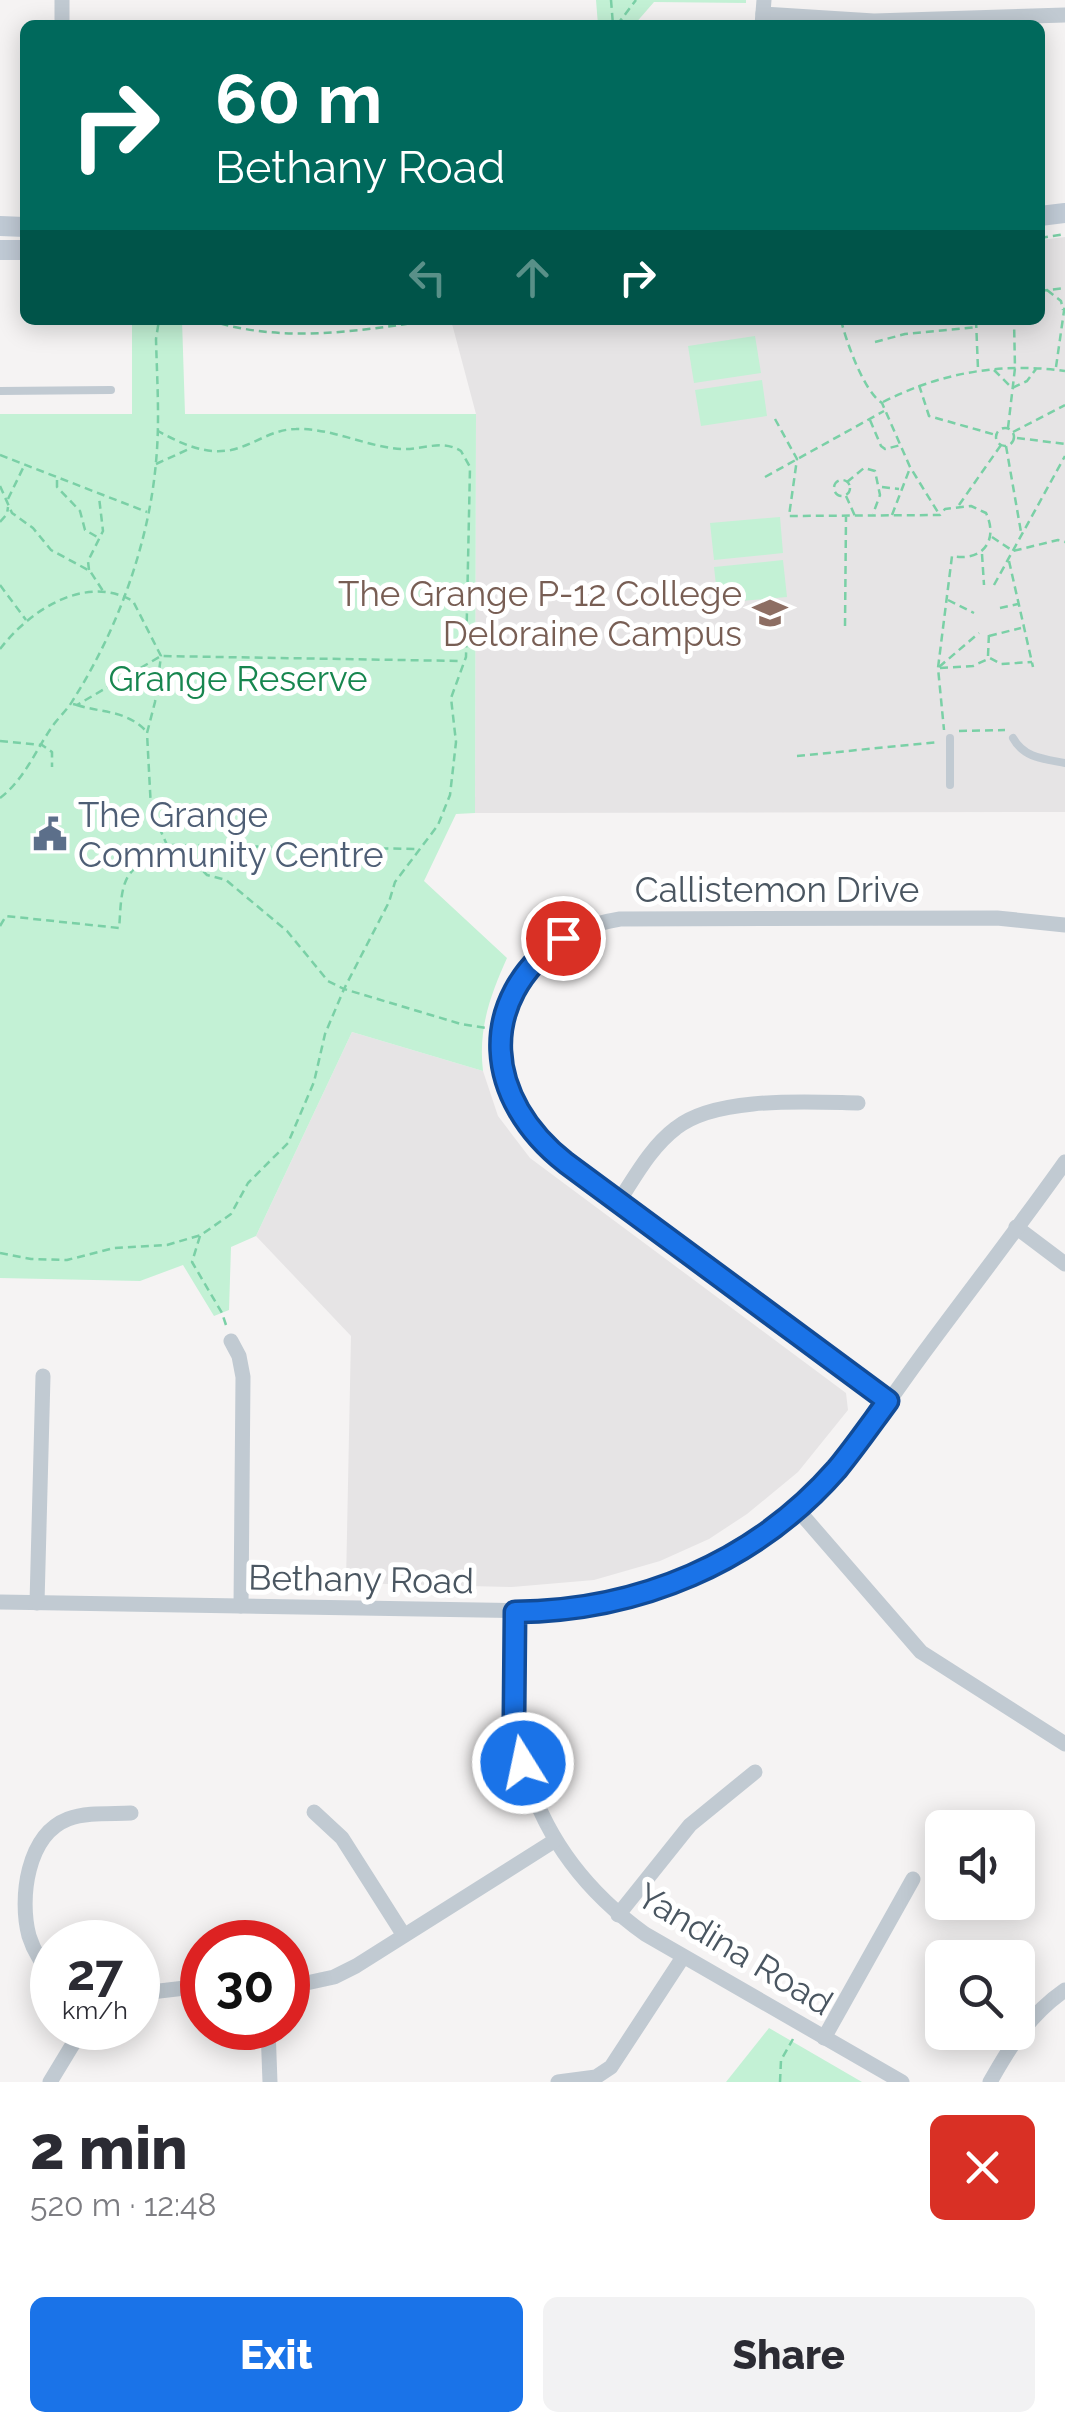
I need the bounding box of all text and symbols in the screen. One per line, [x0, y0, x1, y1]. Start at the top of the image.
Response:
text: 60 m [215, 57, 382, 139]
icon: right [50, 60, 180, 190]
text: Bethany Road [215, 141, 505, 194]
icon: left [400, 250, 455, 305]
icon: ahead [505, 250, 560, 305]
icon: right [610, 250, 665, 305]
place label: The Grange P-12 College Deloraine Campus [338, 573, 742, 654]
school or university icon: The Grange P-12 College Deloraine Campus [751, 594, 789, 632]
park label: Grange Reserve [109, 658, 367, 699]
place label: The Grange Community Centre [78, 794, 383, 875]
public building icon: The Grange Community Centre [31, 815, 69, 853]
street label: Callistemon Drive [635, 869, 919, 910]
pin [521, 896, 606, 981]
icon: arrive [536, 911, 591, 966]
street label: Bethany Road [248, 1557, 474, 1601]
position arrow [471, 1711, 575, 1815]
map controls [925, 1810, 1035, 2050]
button: sound [925, 1810, 1035, 1920]
street label: Yandina Road [630, 1875, 840, 2023]
speed limit sign: 30 [180, 1920, 310, 2050]
button: search [925, 1940, 1035, 2050]
text: 27 [67, 1943, 123, 2002]
text: km/h [62, 1995, 128, 2025]
text: 2 min [30, 2113, 188, 2183]
button: close [930, 2115, 1035, 2220]
text: 520 m · 12:48 [30, 2186, 216, 2223]
button: Exit [30, 2297, 523, 2412]
button: Share [543, 2297, 1035, 2412]

